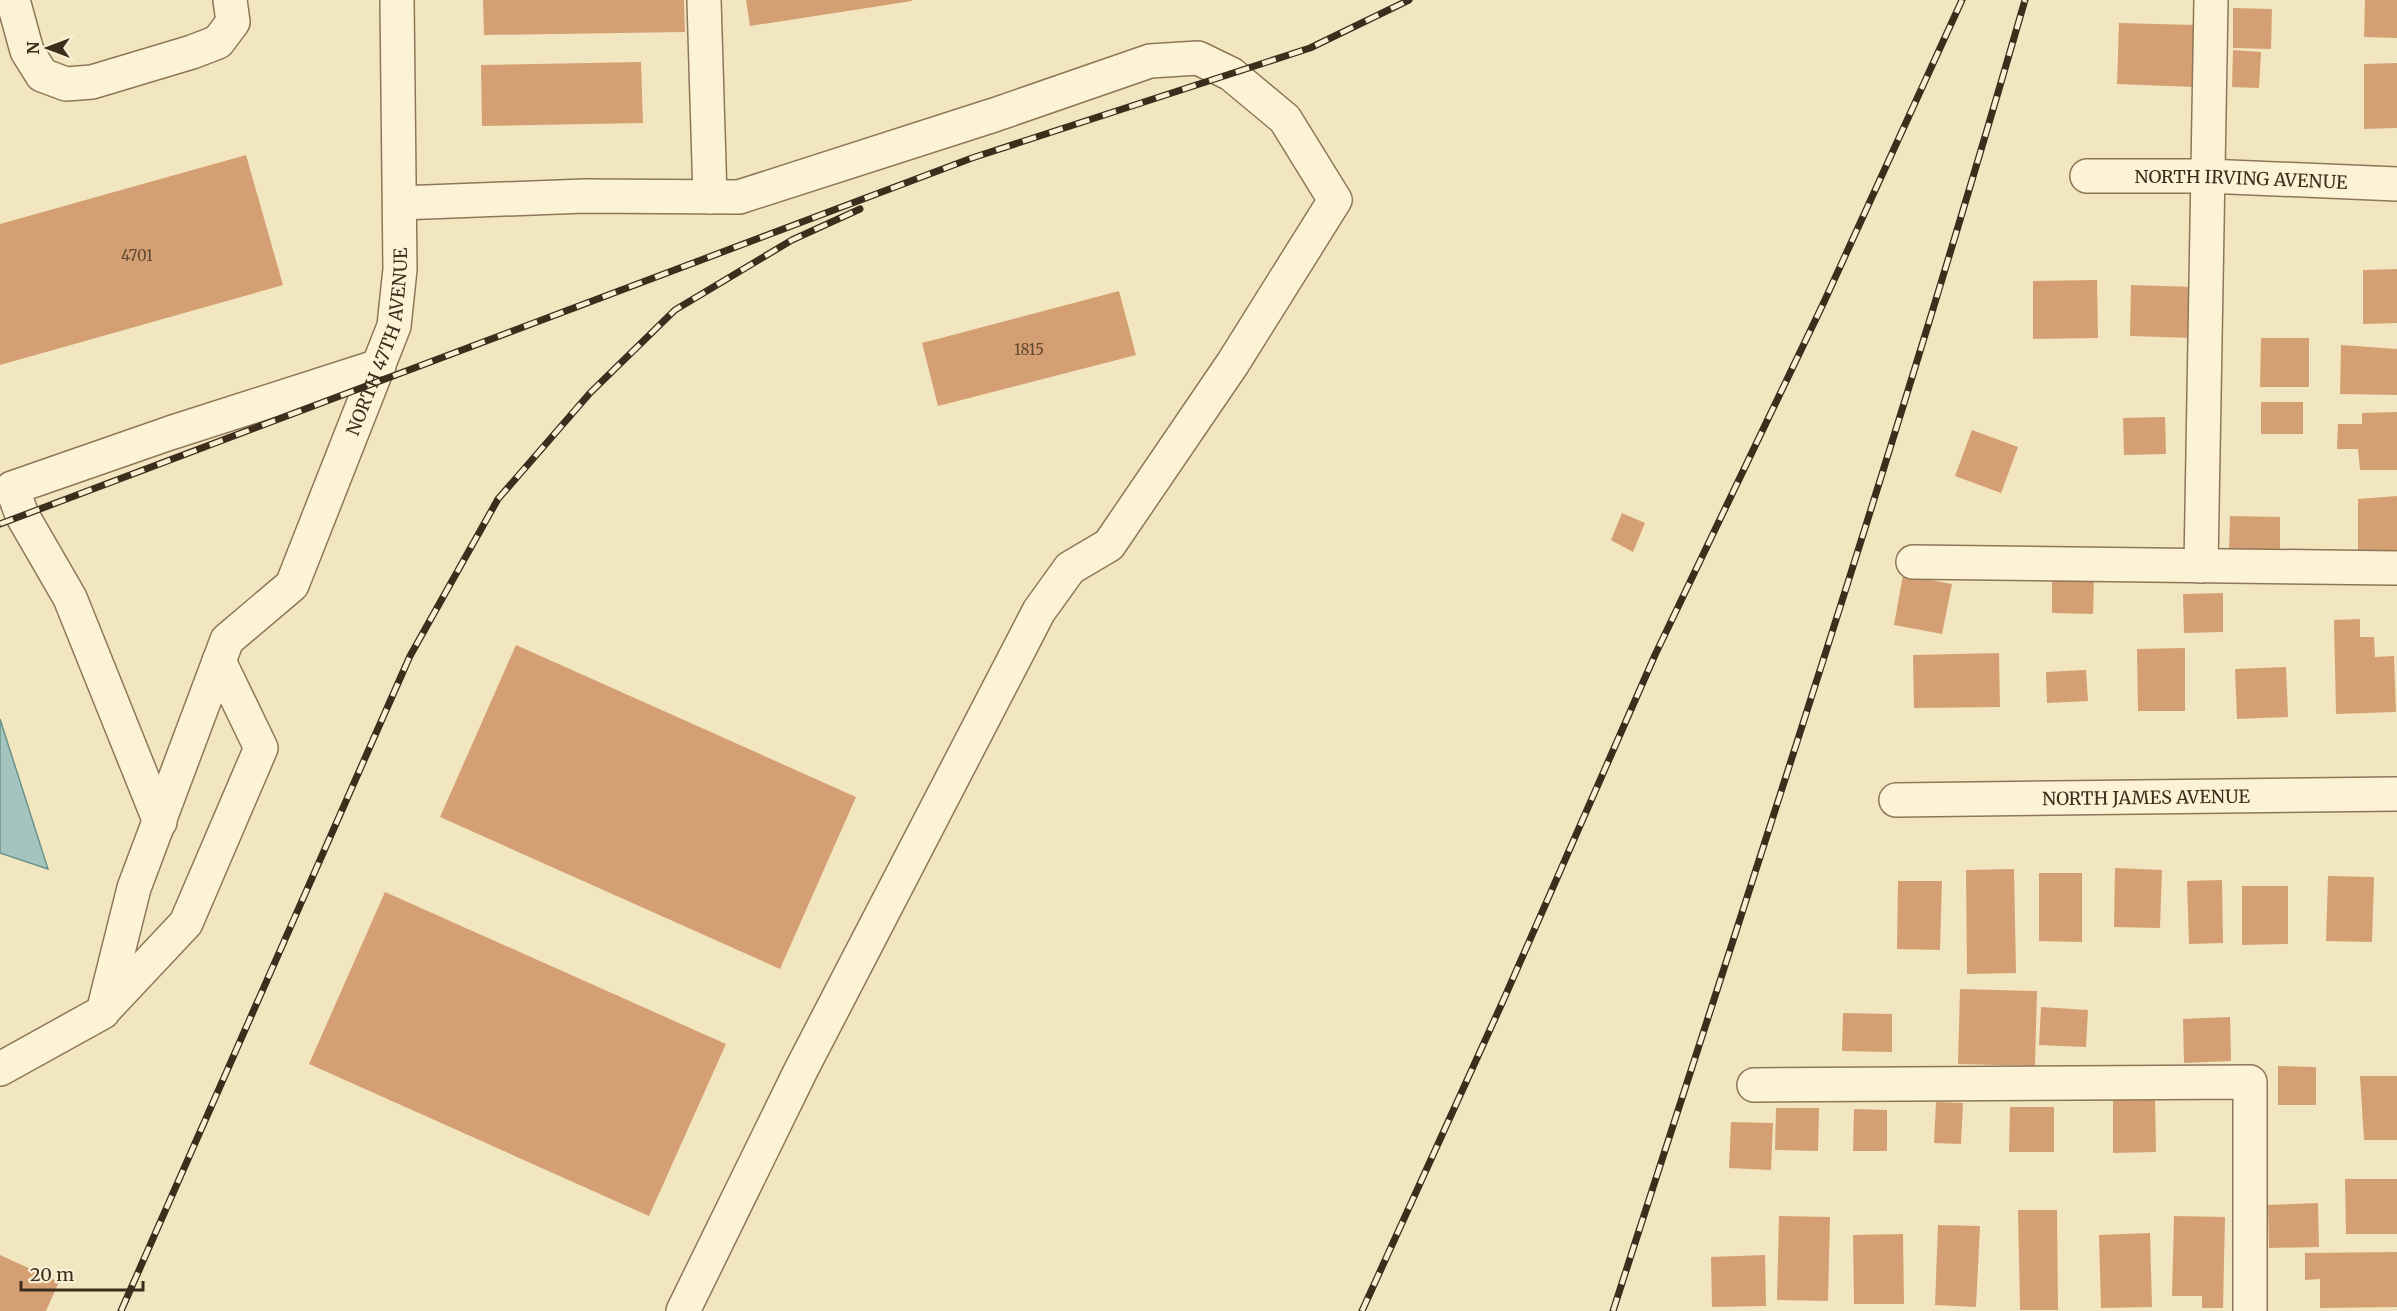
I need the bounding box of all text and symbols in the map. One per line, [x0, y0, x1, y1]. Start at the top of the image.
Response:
north arrow [18, 18, 78, 78]
text: N [23, 41, 43, 54]
street label: NORTH IRVING AVENUE [2134, 164, 2348, 193]
house number: 4701 [121, 246, 153, 265]
street label: NORTH 47TH AVENUE [341, 247, 412, 439]
house number: 1815 [1014, 340, 1044, 359]
street label: NORTH JAMES AVENUE [2042, 784, 2251, 810]
scale bar [21, 1254, 142, 1292]
text: 20 m [30, 1263, 74, 1286]

